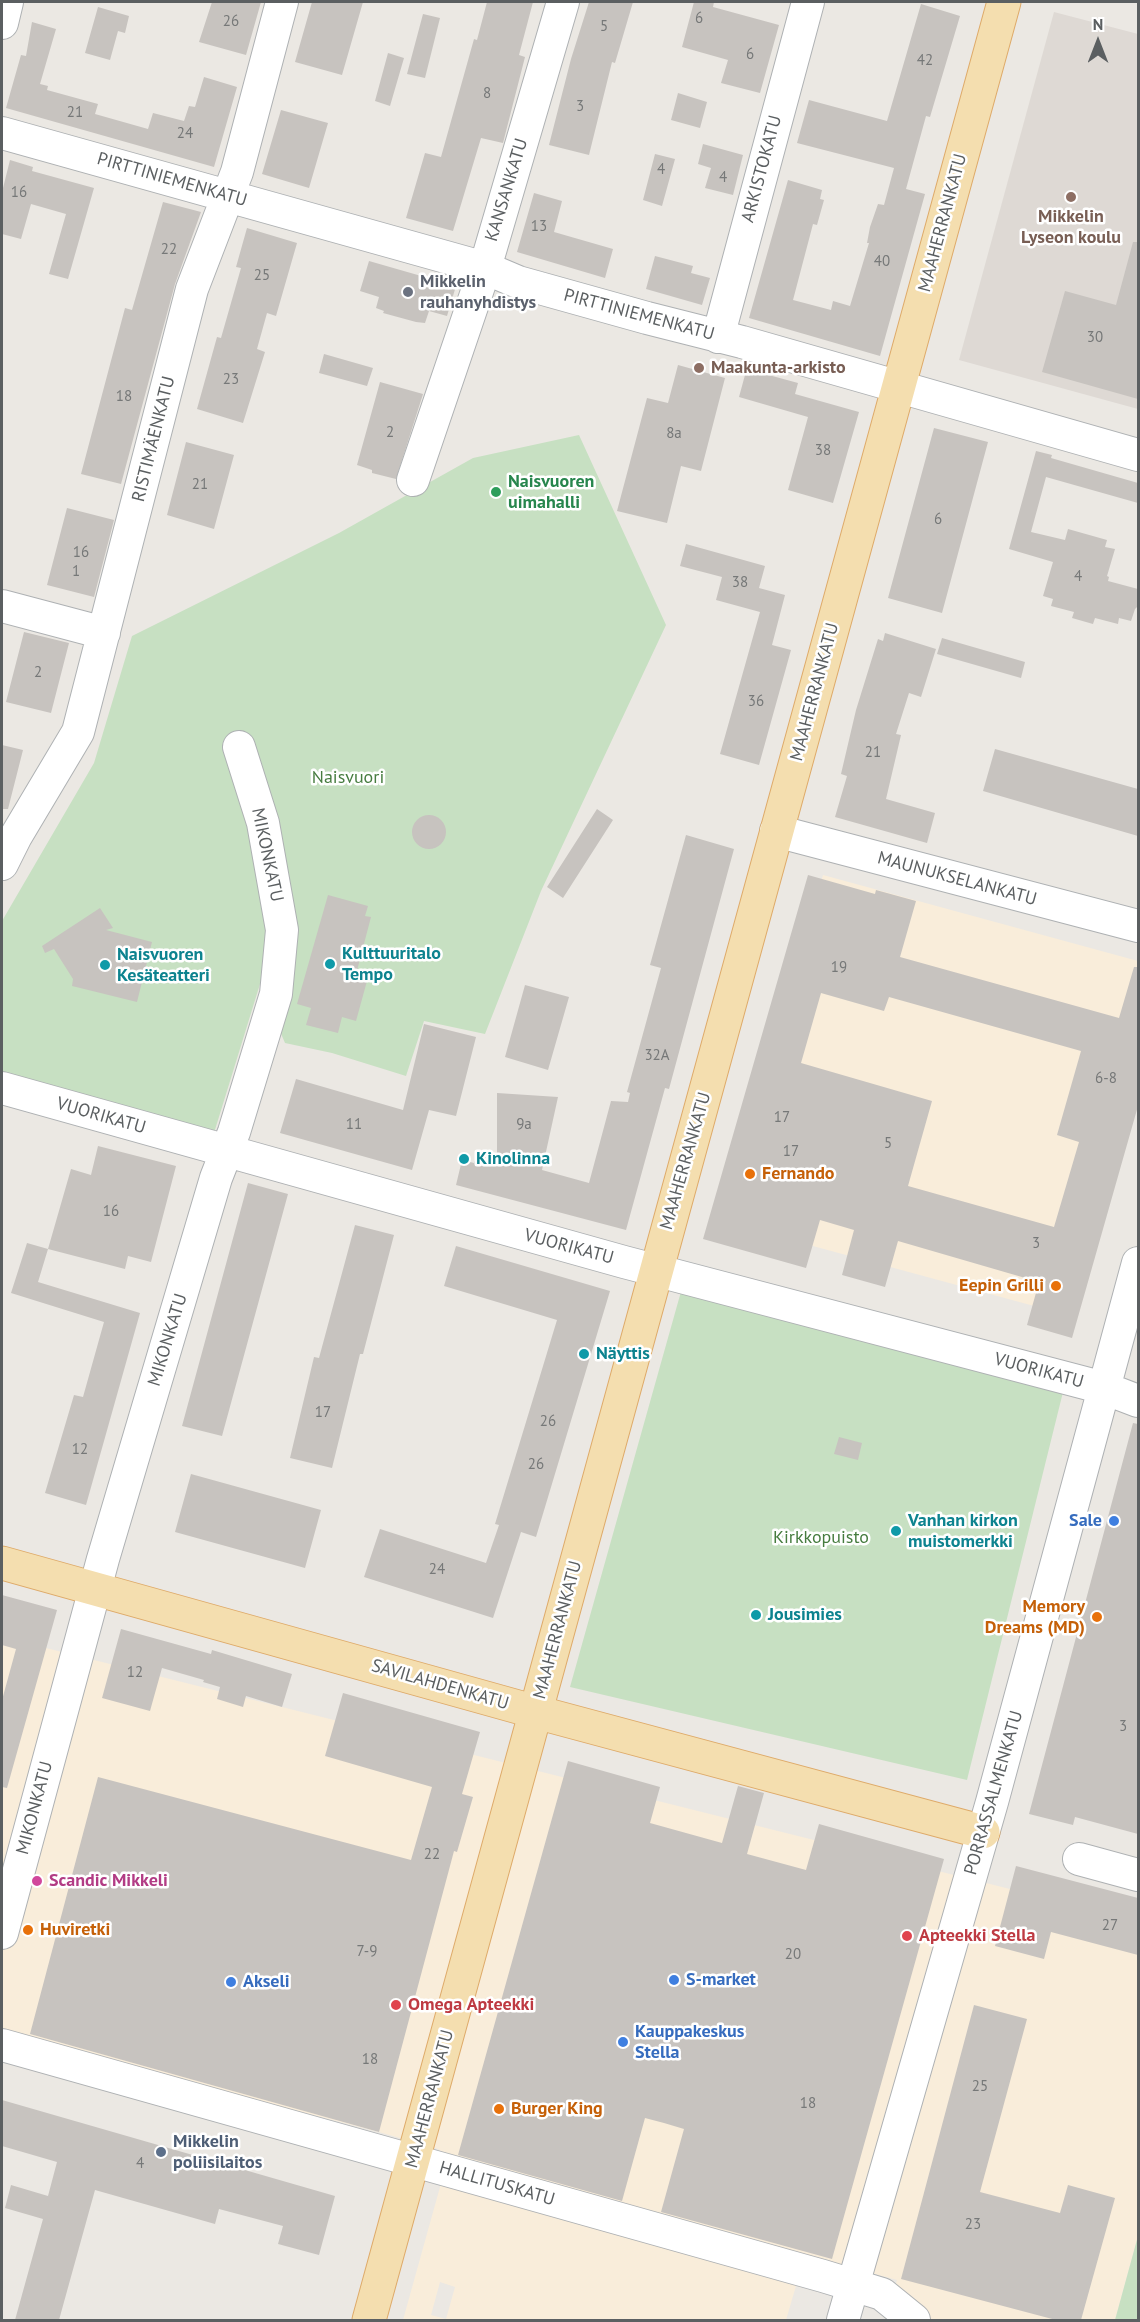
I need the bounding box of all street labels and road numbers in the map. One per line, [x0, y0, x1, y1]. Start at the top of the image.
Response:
street label: ARKISTOKATU [737, 113, 787, 225]
street label: KANSANKATU [481, 136, 533, 244]
street label: PIRTTINIEMENKATU [95, 148, 249, 212]
street label: MAAHERRANKATU [914, 152, 972, 294]
street label: PIRTTINIEMENKATU [561, 285, 717, 345]
street label: RISTIMÄENKATU [128, 374, 180, 504]
street label: MAAHERRANKATU [786, 621, 844, 763]
street label: MIKONKATU [247, 806, 287, 904]
street label: MAUNUKSELANKATU [875, 847, 1039, 911]
street label: MAAHERRANKATU [656, 1090, 716, 1232]
street label: VUORIKATU [54, 1093, 148, 1139]
street label: VUORIKATU [522, 1225, 616, 1269]
street label: MIKONKATU [144, 1291, 192, 1389]
street label: VUORIKATU [992, 1349, 1086, 1393]
street label: MAAHERRANKATU [529, 1559, 587, 1701]
street label: SAVILAHDENKATU [369, 1655, 511, 1715]
street label: PORRASSALMENKATU [960, 1708, 1028, 1878]
street label: MIKONKATU [12, 1759, 58, 1857]
street label: MAAHERRANKATU [401, 2028, 459, 2170]
street label: HALLITUSKATU [437, 2157, 557, 2211]

